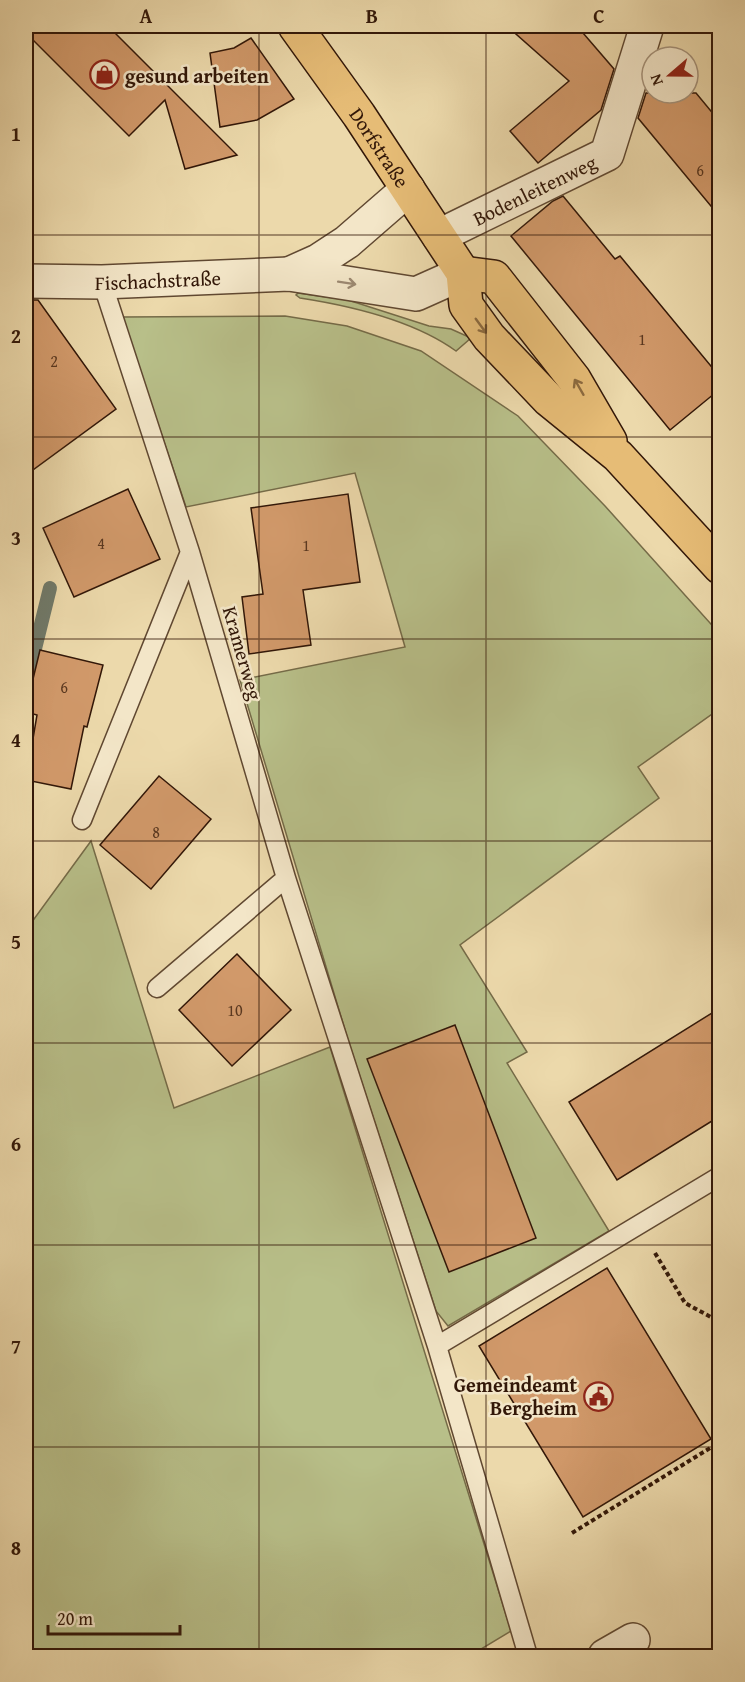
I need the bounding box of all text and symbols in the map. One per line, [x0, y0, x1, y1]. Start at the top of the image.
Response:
text: A [140, 1, 153, 30]
text: B [366, 1, 378, 30]
text: C [593, 1, 605, 30]
north arrow [640, 45, 700, 105]
shop icon: gesund arbeiten [88, 59, 120, 91]
place label: gesund arbeiten [125, 61, 269, 90]
text: N [643, 71, 669, 89]
street label: Dorfstraße [343, 101, 417, 193]
text: 1 [11, 119, 21, 148]
street label: Bodenleitenweg [468, 147, 601, 232]
house number: 6 [696, 158, 704, 182]
street label: Fischachstraße [95, 262, 222, 297]
one-way arrow [336, 278, 356, 289]
one-way arrow [475, 318, 488, 334]
text: 2 [11, 321, 21, 350]
house number: 1 [638, 327, 646, 351]
house number: 2 [50, 349, 58, 373]
one-way arrow [572, 379, 584, 396]
text: 3 [11, 523, 21, 552]
house number: 4 [97, 531, 105, 555]
house number: 1 [302, 533, 310, 557]
street label: Kramerweg [216, 603, 270, 703]
house number: 6 [60, 675, 68, 699]
text: 4 [11, 725, 21, 754]
house number: 8 [152, 820, 160, 844]
text: 5 [11, 927, 21, 956]
house number: 10 [227, 998, 243, 1022]
text: 6 [11, 1129, 21, 1158]
text: 7 [11, 1331, 21, 1360]
place label: Gemeindeamt Bergheim [454, 1370, 577, 1422]
public building icon: Gemeindeamt Bergheim [582, 1380, 614, 1412]
text: 8 [11, 1533, 21, 1562]
scale bar [48, 1598, 180, 1636]
text: 20 m [57, 1605, 93, 1632]

